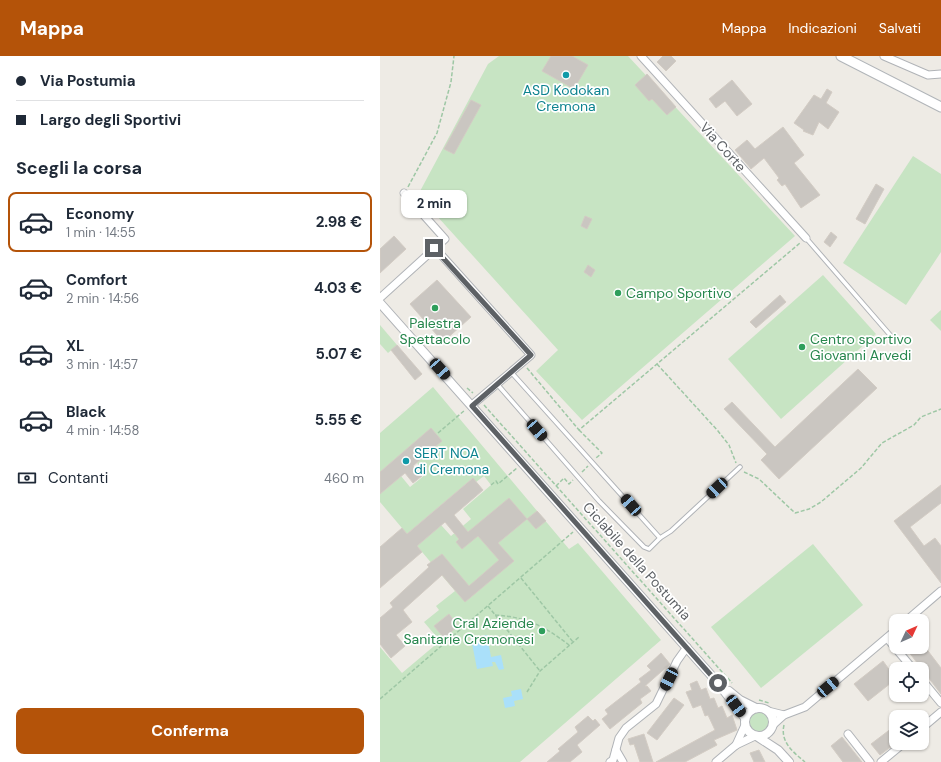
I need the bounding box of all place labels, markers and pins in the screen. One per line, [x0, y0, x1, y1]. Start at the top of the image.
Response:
marker: ASD Kodokan Cremona [561, 70, 571, 80]
place label: ASD Kodokan Cremona [523, 81, 609, 115]
place label: Campo Sportivo [626, 284, 731, 302]
marker: Campo Sportivo [613, 288, 623, 298]
marker: Palestra Spettacolo [430, 303, 440, 313]
place label: Palestra Spettacolo [400, 314, 470, 348]
place label: Centro sportivo Giovanni Arvedi [810, 330, 912, 364]
marker: Centro sportivo Giovanni Arvedi [797, 342, 807, 352]
place label: SERT NOA di Cremona [414, 444, 489, 478]
marker: SERT NOA di Cremona [401, 456, 411, 466]
place label: Cral Aziende Sanitarie Cremonesi [403, 614, 534, 648]
marker: Cral Aziende Sanitarie Cremonesi [537, 626, 547, 636]

